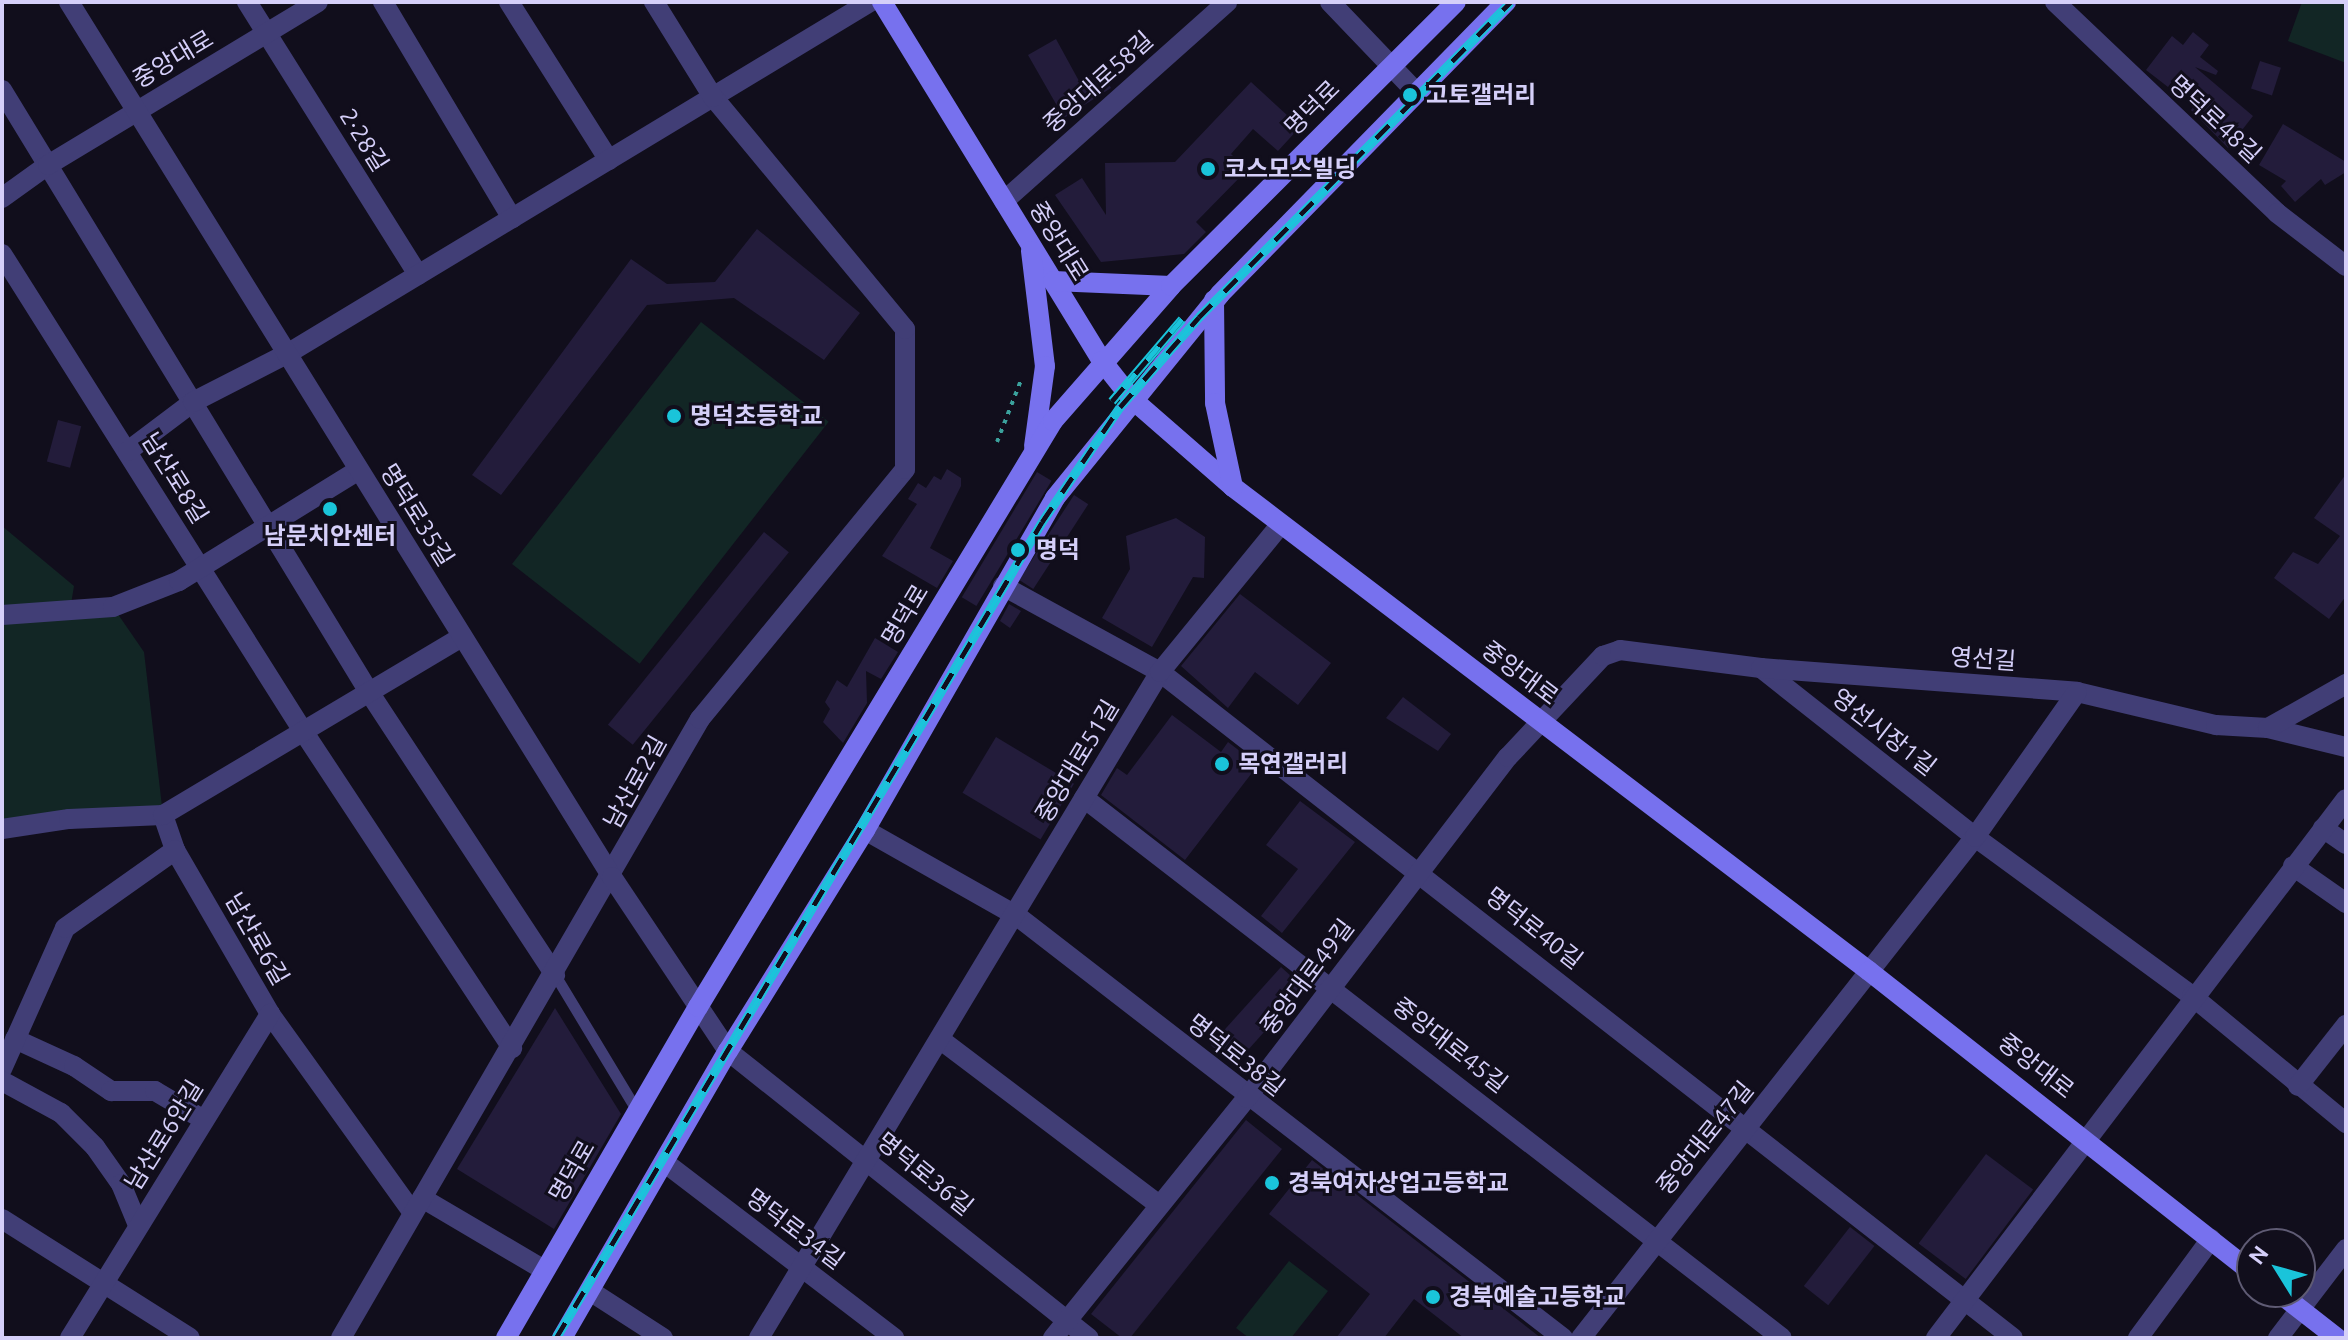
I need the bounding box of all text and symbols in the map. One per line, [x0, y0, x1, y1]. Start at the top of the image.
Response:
street label: 중앙대로 [128, 24, 218, 94]
street label: 중앙대로58길 [1037, 25, 1159, 139]
street label: 명덕로48길 [2163, 69, 2267, 169]
street label: 명덕로 [1278, 74, 1346, 142]
place label: 고토갤러리 [1426, 81, 1536, 109]
marker: 고토갤러리 [1401, 86, 1419, 104]
street label: 2·28길 [334, 103, 394, 177]
place label: 코스모스빌딩 [1224, 155, 1356, 183]
marker: 코스모스빌딩 [1199, 160, 1217, 178]
street label: 중앙대로 [1023, 196, 1095, 286]
place label: 명덕초등학교 [690, 402, 822, 430]
marker: 명덕초등학교 [665, 407, 683, 425]
street label: 남산로8길 [136, 427, 214, 529]
street label: 명덕로35길 [374, 458, 460, 572]
marker: 남문치안센터 [321, 500, 339, 518]
place label: 남문치안센터 [264, 522, 396, 550]
place label: 명덕 [1036, 536, 1080, 564]
marker: 명덕 [1007, 539, 1029, 561]
street label: 명덕로 [876, 579, 934, 651]
street label: 중앙대로 [1476, 635, 1564, 711]
street label: 영선길 [1949, 642, 2017, 676]
street label: 영선시장1길 [1826, 683, 1942, 781]
street label: 중앙대로51길 [1029, 695, 1125, 827]
street label: 남산로2길 [598, 730, 672, 834]
place label: 목연갤러리 [1238, 750, 1348, 778]
marker: 목연갤러리 [1213, 755, 1231, 773]
street label: 명덕로40길 [1480, 881, 1588, 975]
street label: 남산로6길 [219, 888, 295, 990]
street label: 중앙대로49길 [1254, 913, 1360, 1041]
street label: 중앙대로45길 [1387, 991, 1513, 1099]
street label: 명덕로38길 [1182, 1008, 1290, 1102]
street label: 중앙대로 [1992, 1027, 2080, 1105]
street label: 남산로6안길 [119, 1075, 209, 1195]
street label: 중앙대로47길 [1651, 1076, 1759, 1200]
street label: 명덕로36길 [871, 1126, 979, 1222]
street label: 명덕로 [543, 1135, 601, 1207]
place label: 경북여자상업고등학교 [1288, 1169, 1509, 1197]
marker: 경북여자상업고등학교 [1263, 1174, 1281, 1192]
street label: 명덕로34길 [740, 1183, 850, 1275]
north arrow [2236, 1228, 2316, 1308]
text: N [2243, 1240, 2273, 1269]
place label: 경북예술고등학교 [1449, 1283, 1626, 1311]
marker: 경북예술고등학교 [1424, 1288, 1442, 1306]

